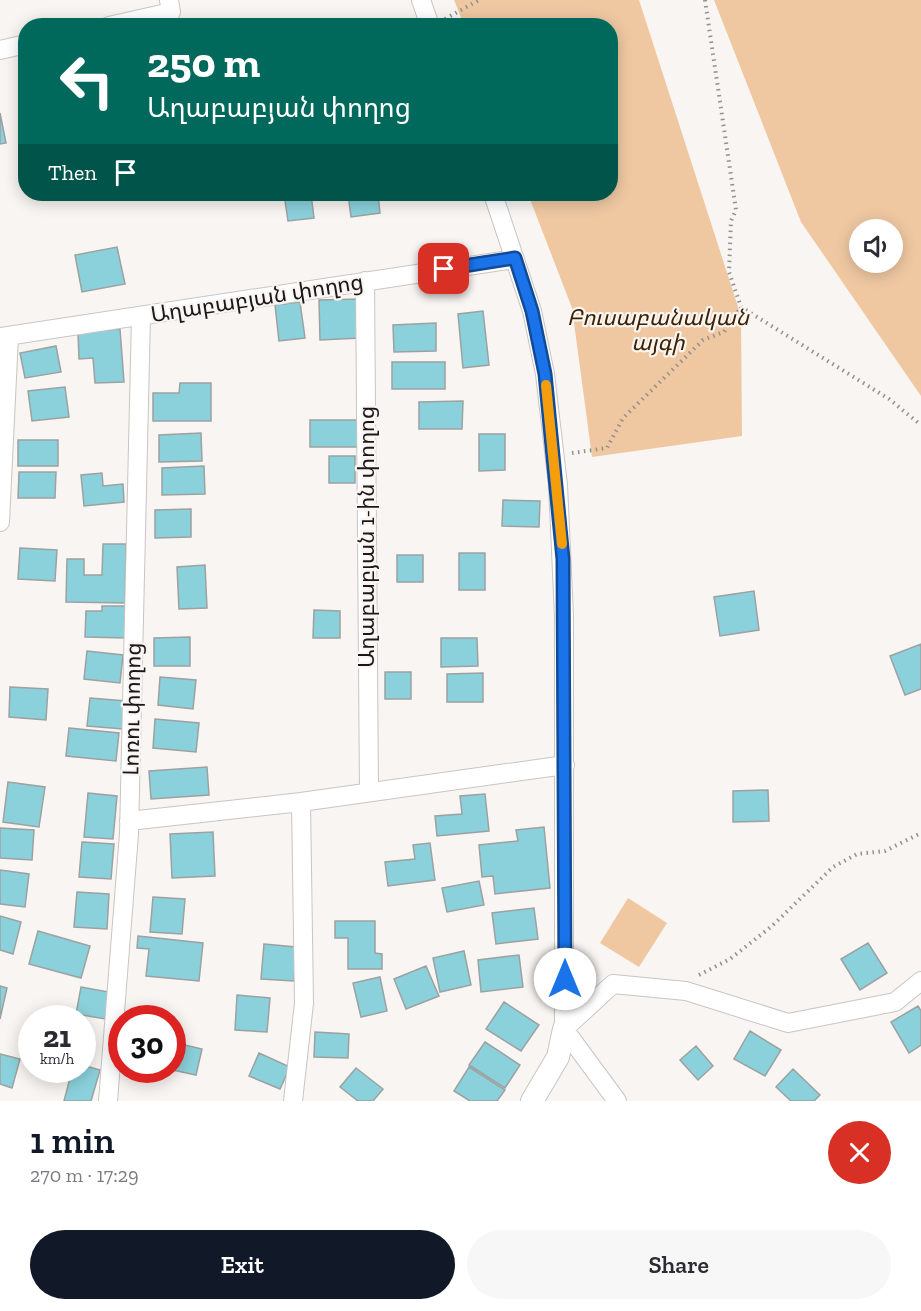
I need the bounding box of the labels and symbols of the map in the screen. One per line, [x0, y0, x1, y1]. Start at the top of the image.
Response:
pin [418, 243, 469, 294]
street label: Աղաբաբյան փողոց [149, 268, 365, 328]
park label: Բուսաբանական այգի [567, 304, 750, 356]
street label: Աղաբաբյան 1-ին փողոց [353, 406, 380, 668]
street label: Լոռու փողոց [117, 642, 147, 776]
position arrow [533, 947, 597, 1011]
speed limit sign: 30 [108, 1005, 186, 1083]

